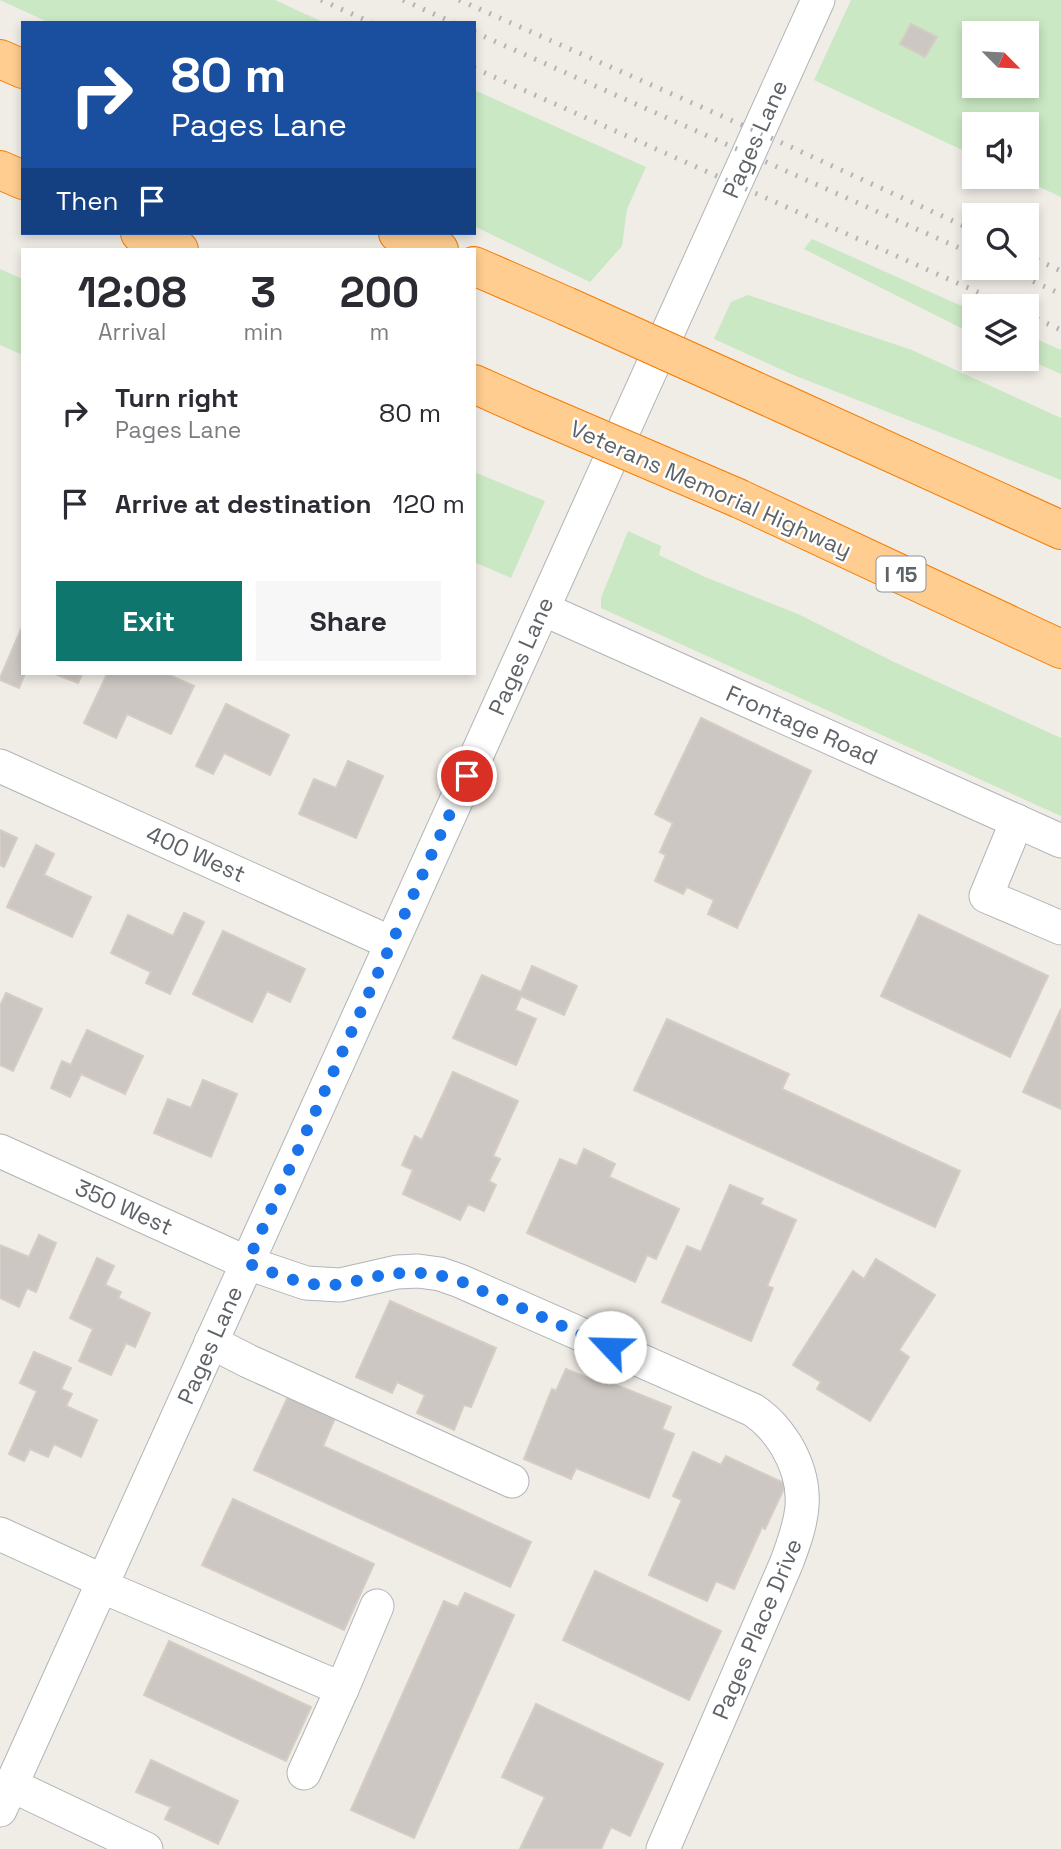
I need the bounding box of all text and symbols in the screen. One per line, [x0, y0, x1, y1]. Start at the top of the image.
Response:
north arrow [962, 21, 1040, 98]
map controls [962, 21, 1039, 371]
text: 80 m [171, 44, 286, 106]
icon: right [56, 49, 147, 140]
street label: Pages Lane [716, 75, 794, 203]
text: Pages Lane [171, 105, 347, 145]
button: sound [962, 112, 1039, 189]
icon: arrive [133, 182, 171, 220]
text: Then [56, 184, 119, 218]
button: search [962, 203, 1039, 280]
text: 12:08 [78, 266, 187, 319]
text: 3 [250, 266, 276, 319]
text: 200 [340, 266, 419, 319]
button: layers [962, 294, 1039, 371]
text: Arrival [98, 317, 166, 347]
text: min [243, 317, 283, 347]
text: m [370, 317, 389, 347]
text: Turn right [115, 381, 239, 415]
icon: right [56, 394, 94, 432]
text: 80 m [379, 396, 441, 430]
street label: Veterans Memorial Highway [565, 413, 857, 565]
text: Pages Lane [115, 415, 241, 445]
icon: arrive [56, 485, 94, 523]
text: Arrive at destination [115, 487, 372, 521]
text: 120 m [393, 487, 465, 521]
road number: I 15 [876, 556, 926, 592]
button: Exit [56, 581, 242, 661]
button: Share [256, 581, 441, 661]
street label: Pages Lane [482, 592, 560, 720]
street label: Frontage Road [722, 678, 882, 772]
pin [437, 746, 497, 806]
icon: arrive [448, 757, 486, 795]
street label: 400 West [142, 819, 250, 889]
street label: 350 West [70, 1172, 178, 1242]
street label: Pages Lane [171, 1281, 249, 1409]
position arrow [573, 1310, 647, 1384]
street label: Pages Place Drive [705, 1534, 809, 1724]

